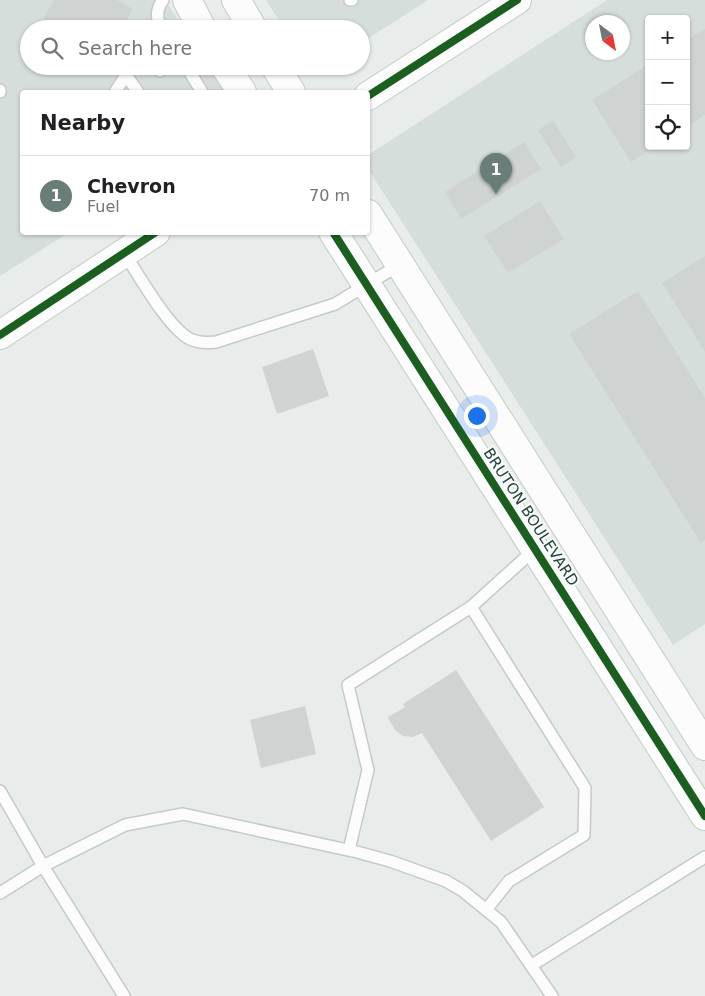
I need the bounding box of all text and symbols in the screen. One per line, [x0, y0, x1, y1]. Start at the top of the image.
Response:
north arrow [585, 15, 630, 60]
map controls [645, 15, 690, 150]
button: + [645, 15, 690, 60]
search box [20, 20, 370, 75]
icon: search [38, 34, 66, 62]
text: Search here [78, 37, 192, 59]
button: − [645, 60, 690, 105]
button: locate [645, 105, 690, 150]
text: Nearby [40, 111, 125, 135]
pin: 1 [480, 153, 512, 194]
text: Chevron [87, 175, 176, 197]
text: 1 [50, 186, 62, 205]
text: 70 m [309, 186, 350, 205]
text: Fuel [87, 197, 120, 216]
your location [464, 403, 490, 429]
street label: BRUTON BOULEVARD [480, 445, 582, 589]

